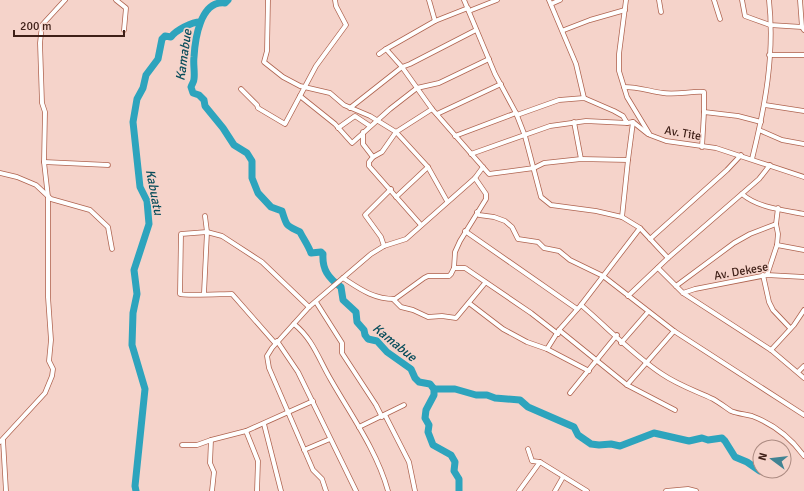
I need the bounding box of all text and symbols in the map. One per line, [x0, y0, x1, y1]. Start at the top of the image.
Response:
scale bar [14, 12, 124, 38]
text: 200 m [20, 19, 52, 34]
water label: Kamabue [172, 27, 196, 82]
street label: Av. Tite [663, 123, 702, 144]
water label: Kabuatu [142, 168, 166, 217]
street label: Av. Dekese [713, 259, 769, 284]
water label: Kamabue [369, 320, 421, 366]
north arrow [752, 439, 792, 479]
text: N [756, 451, 770, 462]

